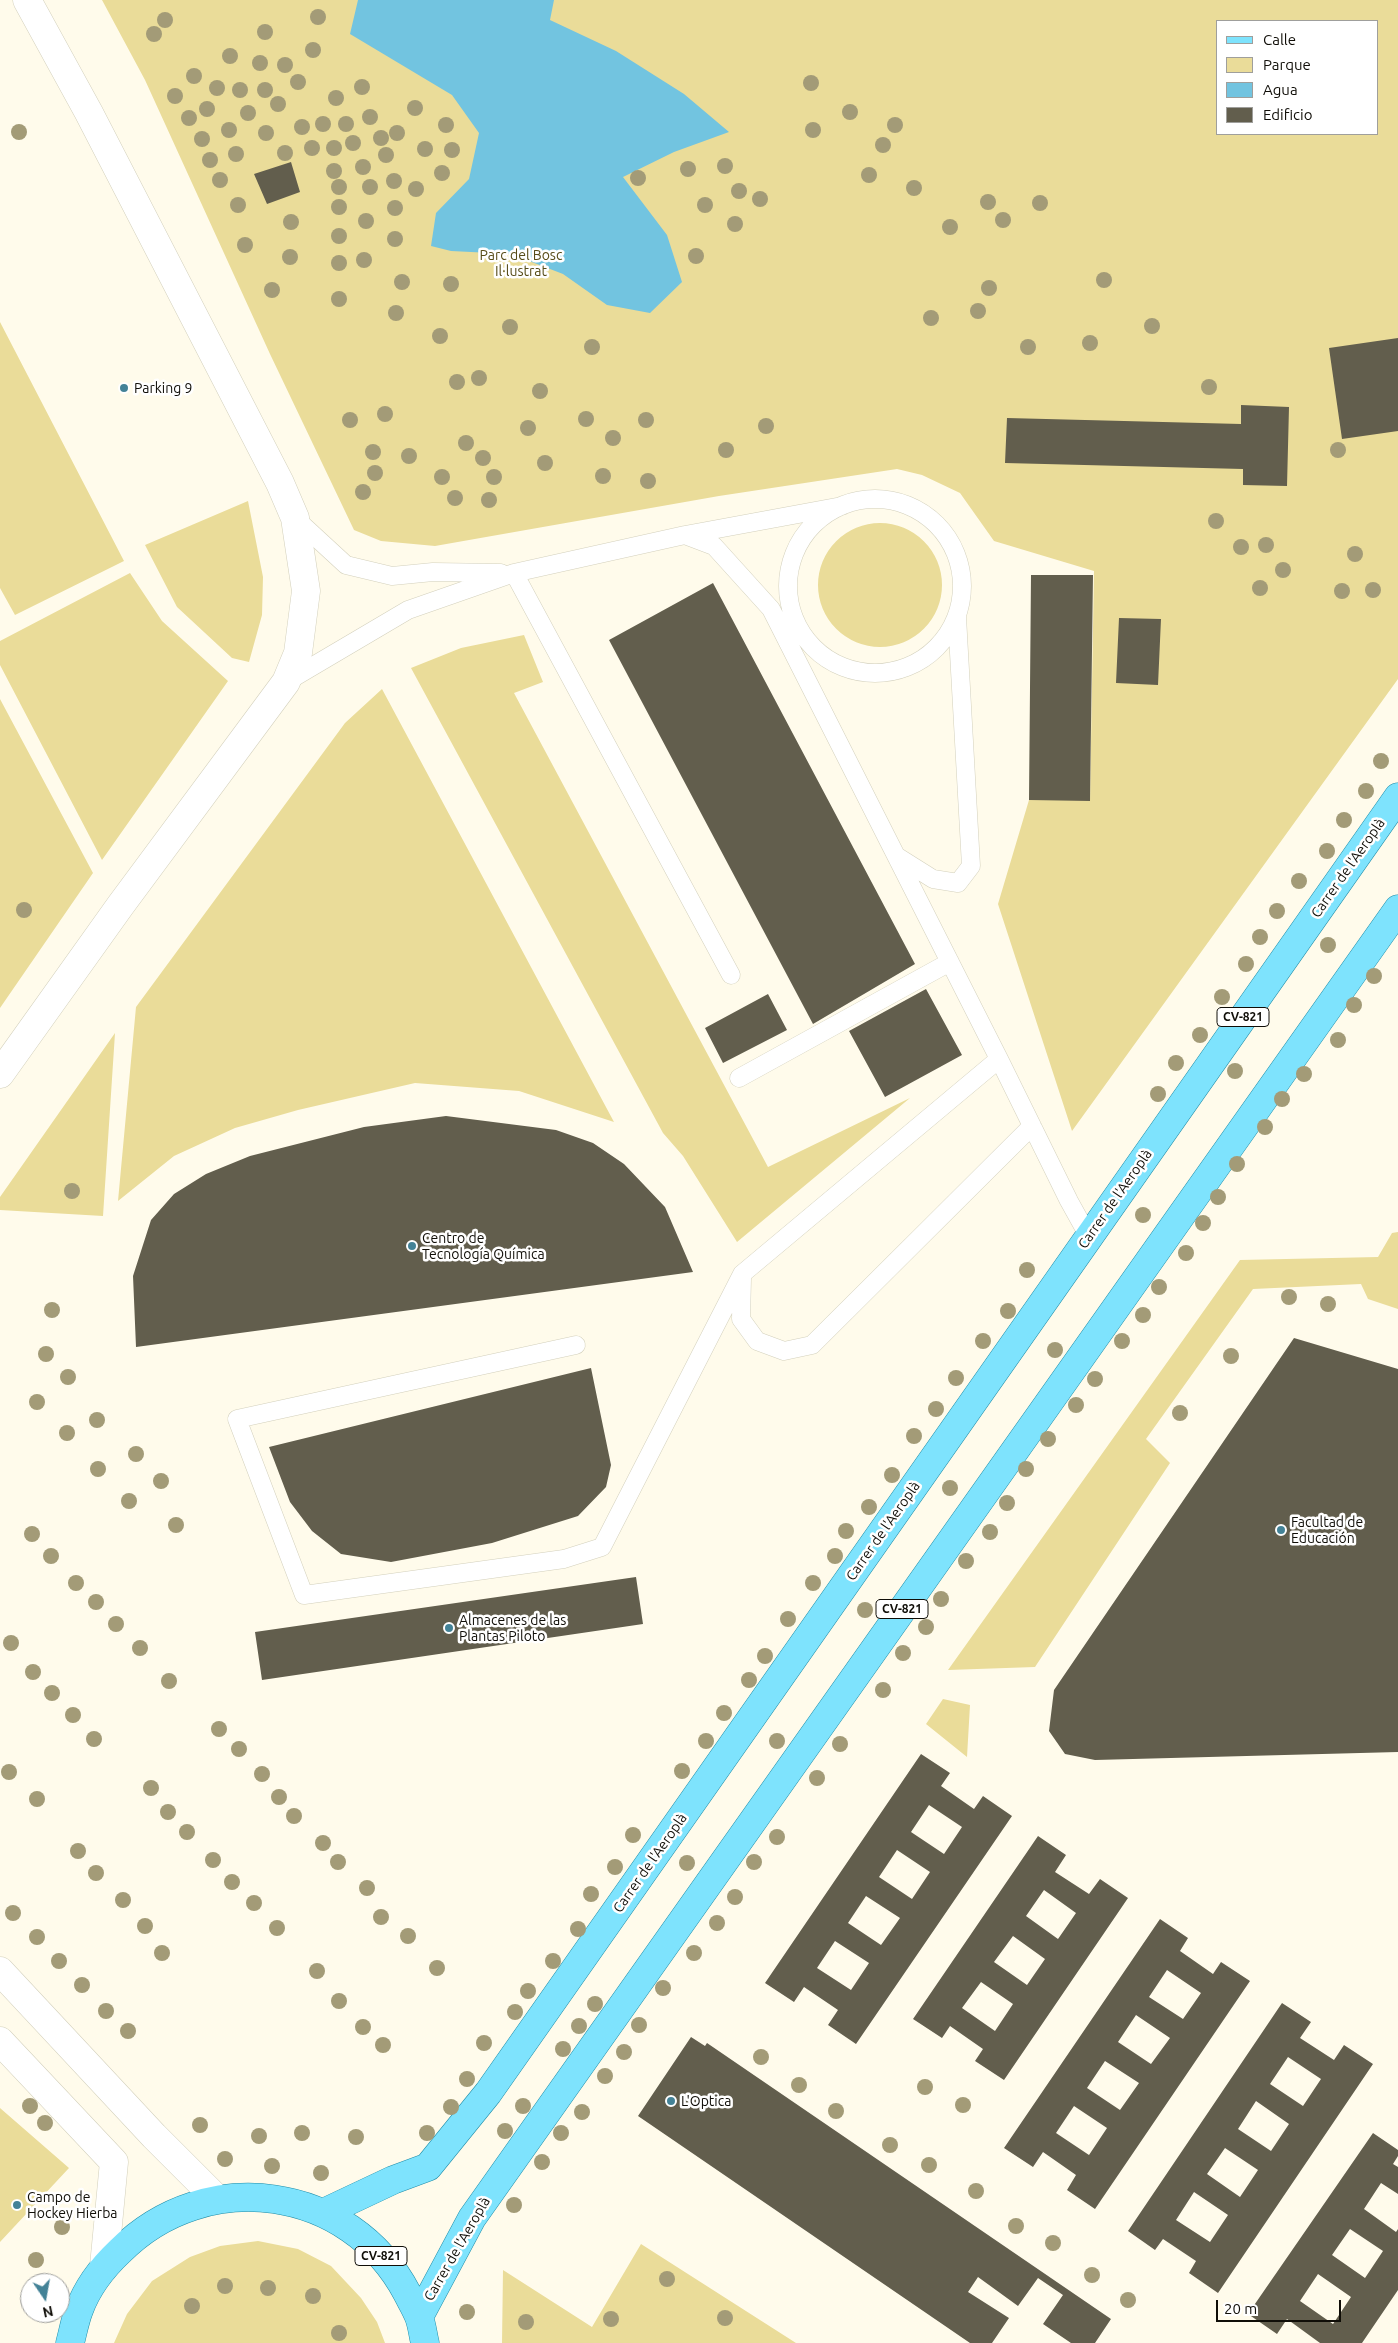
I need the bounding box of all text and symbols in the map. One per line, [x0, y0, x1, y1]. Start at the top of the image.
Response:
legend [1216, 20, 1378, 135]
text: Calle [1263, 31, 1296, 48]
text: Parque [1263, 56, 1311, 73]
text: Agua [1263, 81, 1298, 98]
text: Edificio [1263, 106, 1312, 123]
park label: Parc del Bosc Il·lustrat [480, 247, 562, 280]
place label: Parking 9 [134, 380, 192, 396]
marker: Parking 9 [118, 382, 130, 394]
street label: Carrer de l'Aeroplà [1307, 815, 1389, 921]
road number: CV-821 [1217, 1008, 1269, 1026]
street label: Carrer de l'Aeroplà [1074, 1146, 1156, 1252]
place label: Centro de Tecnología Química [422, 1230, 545, 1262]
marker: Centro de Tecnología Química [406, 1240, 418, 1252]
street label: Carrer de l'Aeroplà [842, 1478, 924, 1584]
place label: Facultad de Educación [1291, 1514, 1363, 1546]
marker: Facultad de Educación [1275, 1524, 1287, 1536]
road number: CV-821 [876, 1600, 928, 1618]
place label: Almacenes de las Plantas Piloto [459, 1612, 566, 1644]
marker: Almacenes de las Plantas Piloto [443, 1622, 455, 1634]
street label: Carrer de l'Aeroplà [609, 1810, 691, 1916]
place label: L'Optica [681, 2093, 731, 2109]
marker: L'Optica [665, 2095, 677, 2107]
place label: Campo de Hockey Hierba [27, 2189, 118, 2222]
street label: Carrer de l'Aeroplà [420, 2194, 494, 2304]
marker: Campo de Hockey Hierba [11, 2199, 23, 2211]
road number: CV-821 [355, 2246, 407, 2266]
north arrow [20, 2273, 70, 2323]
scale bar [1218, 2290, 1343, 2322]
text: 20 m [1224, 2300, 1257, 2317]
text: N [41, 2303, 55, 2321]

